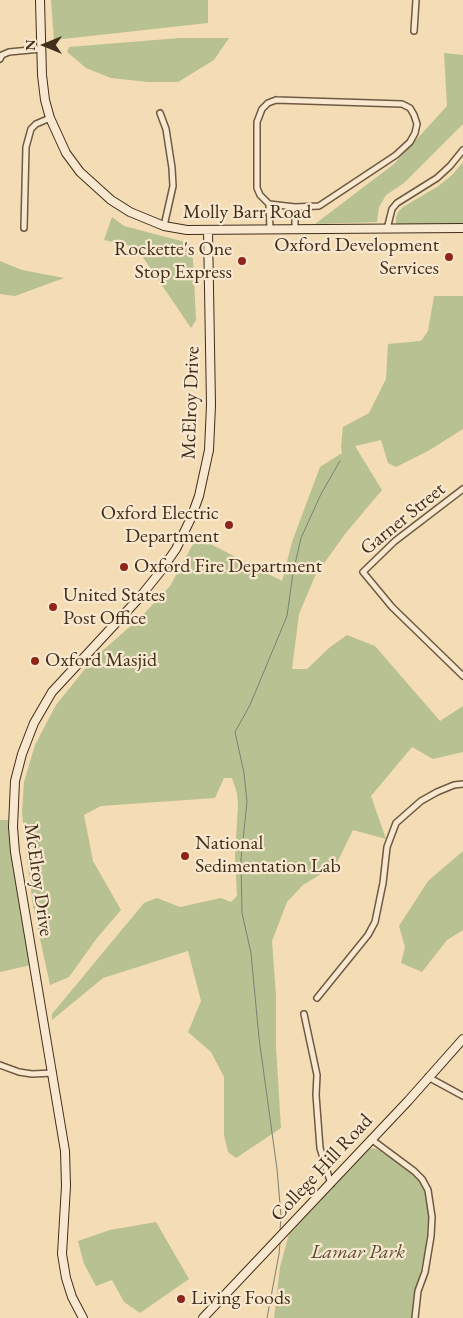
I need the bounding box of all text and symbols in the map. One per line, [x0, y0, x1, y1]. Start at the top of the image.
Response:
north arrow [20, 20, 70, 70]
text: N [21, 39, 39, 51]
street label: Molly Barr Road [183, 201, 311, 225]
place label: Oxford Development Services [274, 234, 439, 281]
place label: Rockette's One Stop Express [114, 238, 232, 285]
marker: Oxford Development Services [443, 251, 455, 263]
marker: Rockette's One Stop Express [236, 255, 248, 267]
street label: McElroy Drive [177, 346, 205, 460]
street label: Garner Street [356, 478, 450, 560]
place label: Oxford Electric Department [101, 502, 219, 549]
marker: Oxford Electric Department [223, 519, 235, 531]
place label: Oxford Fire Department [134, 555, 322, 579]
marker: Oxford Fire Department [118, 561, 130, 573]
place label: United States Post Office [63, 584, 165, 631]
marker: United States Post Office [47, 601, 59, 613]
place label: Oxford Masjid [45, 649, 157, 673]
marker: Oxford Masjid [29, 655, 41, 667]
street label: McElroy Drive [18, 822, 58, 938]
place label: National Sedimentation Lab [195, 832, 341, 879]
marker: National Sedimentation Lab [179, 850, 191, 862]
street label: College Hill Road [266, 1109, 378, 1227]
park label: Lamar Park [311, 1241, 405, 1265]
place label: Living Foods [191, 1287, 291, 1311]
marker: Living Foods [175, 1293, 187, 1305]

